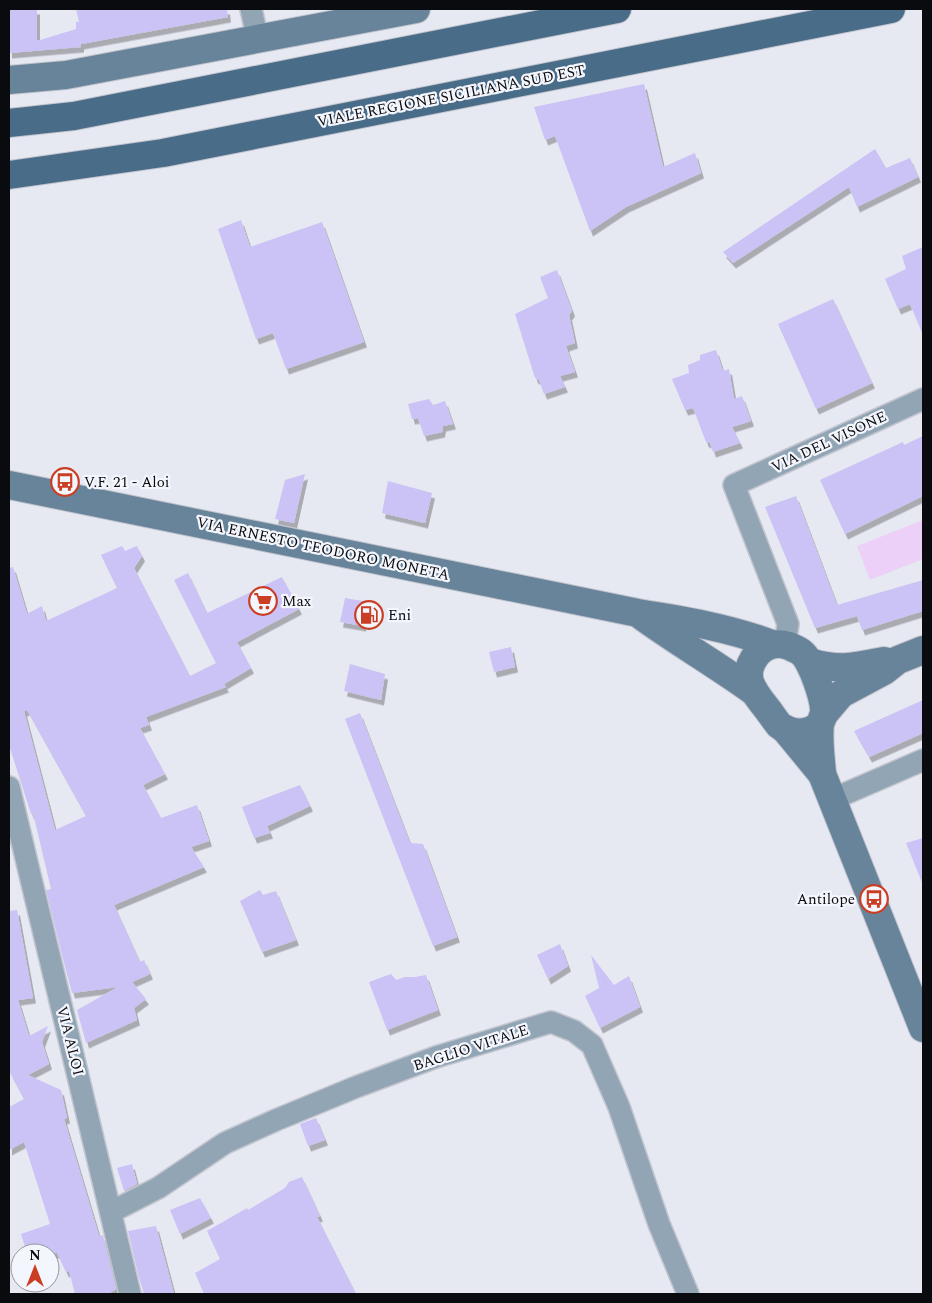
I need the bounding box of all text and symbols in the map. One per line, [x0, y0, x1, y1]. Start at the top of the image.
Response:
street label: VIALE REGIONE SICILIANA SUD EST [315, 59, 587, 133]
street label: VIA DEL VISONE [767, 405, 891, 479]
bus stop icon: V.F. 21 - Aloi [50, 467, 80, 497]
place label: V.F. 21 - Aloi [84, 471, 169, 494]
street label: VIA ERNESTO TEODORO MONETA [195, 511, 451, 587]
supermarket icon: Max [248, 586, 278, 616]
place label: Max [282, 590, 312, 613]
fuel station icon: Eni [354, 600, 384, 630]
place label: Eni [388, 604, 411, 627]
bus stop icon: Antilope [859, 884, 889, 914]
place label: Antilope [797, 888, 855, 911]
street label: VIA ALOI [50, 1004, 90, 1078]
street label: BAGLIO VITALE [410, 1019, 532, 1077]
north arrow [10, 1243, 60, 1293]
text: N [29, 1245, 41, 1266]

